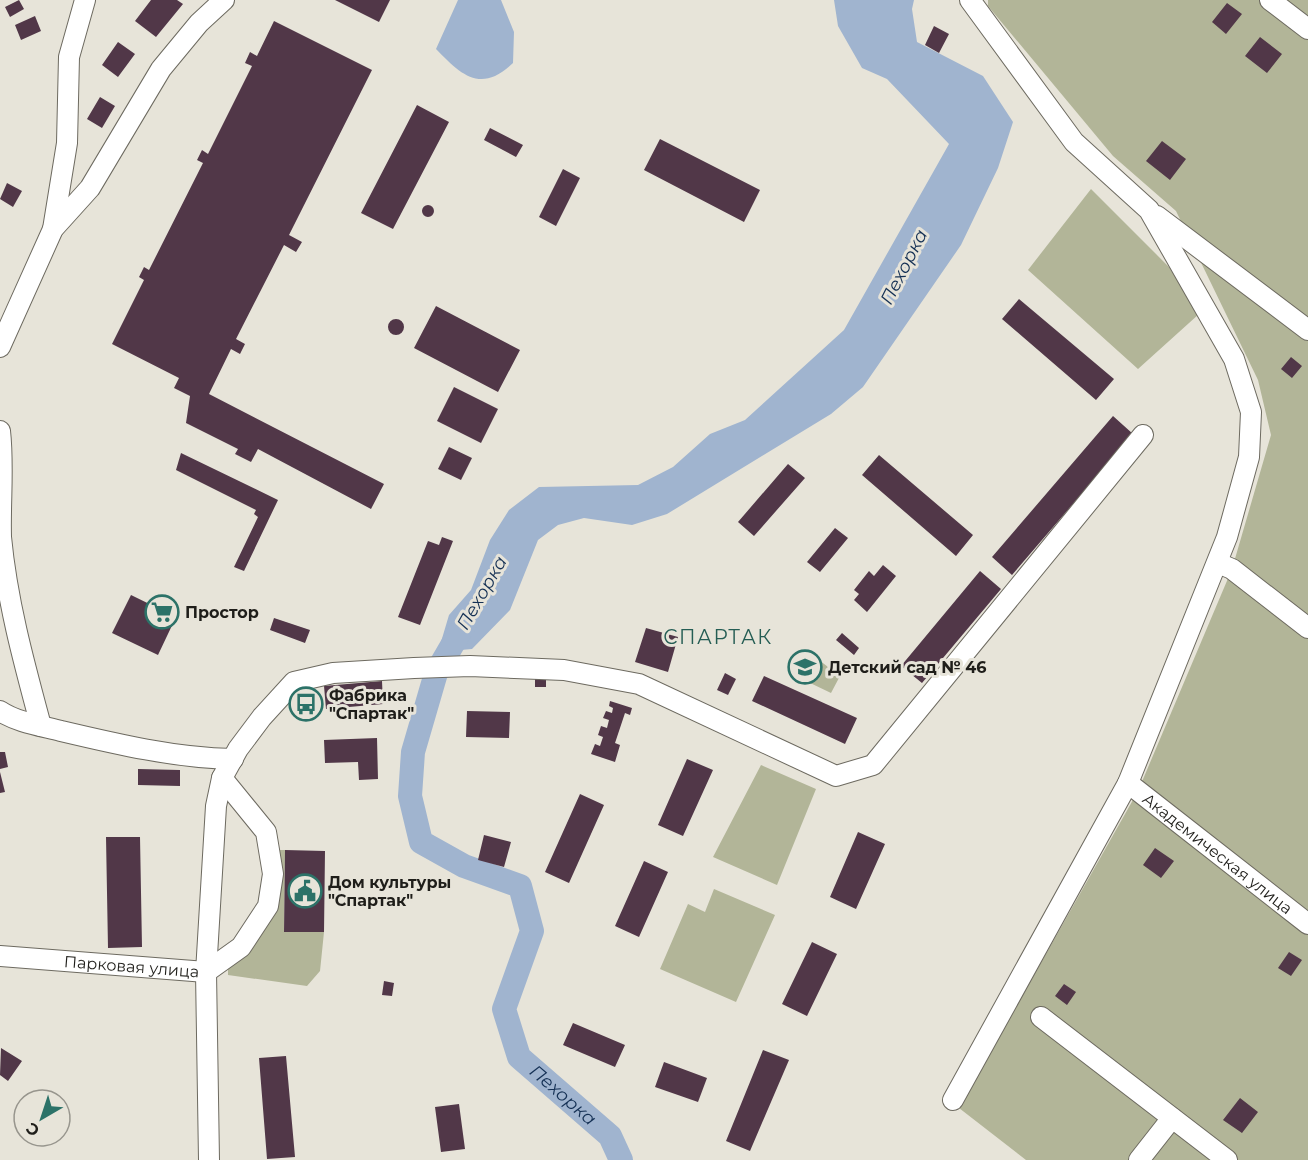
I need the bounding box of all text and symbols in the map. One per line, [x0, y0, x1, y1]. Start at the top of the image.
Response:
water label: Пехорка [876, 226, 932, 308]
water label: Пехорка [452, 552, 512, 634]
supermarket icon: Простор [144, 594, 180, 630]
place label: Простор [185, 603, 259, 622]
district label: СПАРТАК [663, 625, 773, 649]
school or university icon: Детский сад № 46 [787, 649, 823, 685]
place label: Детский сад № 46 [828, 658, 986, 677]
bus stop icon: Фабрика "Спартак" [288, 686, 324, 722]
place label: Фабрика "Спартак" [329, 686, 414, 723]
street label: Академическая улица [1139, 789, 1296, 918]
public building icon: Дом культуры "Спартак" [287, 873, 323, 909]
place label: Дом культуры "Спартак" [328, 873, 451, 910]
street label: Парковая улица [63, 952, 200, 981]
water label: Пехорка [525, 1060, 601, 1130]
north arrow [12, 1088, 72, 1148]
text: С [22, 1118, 43, 1140]

